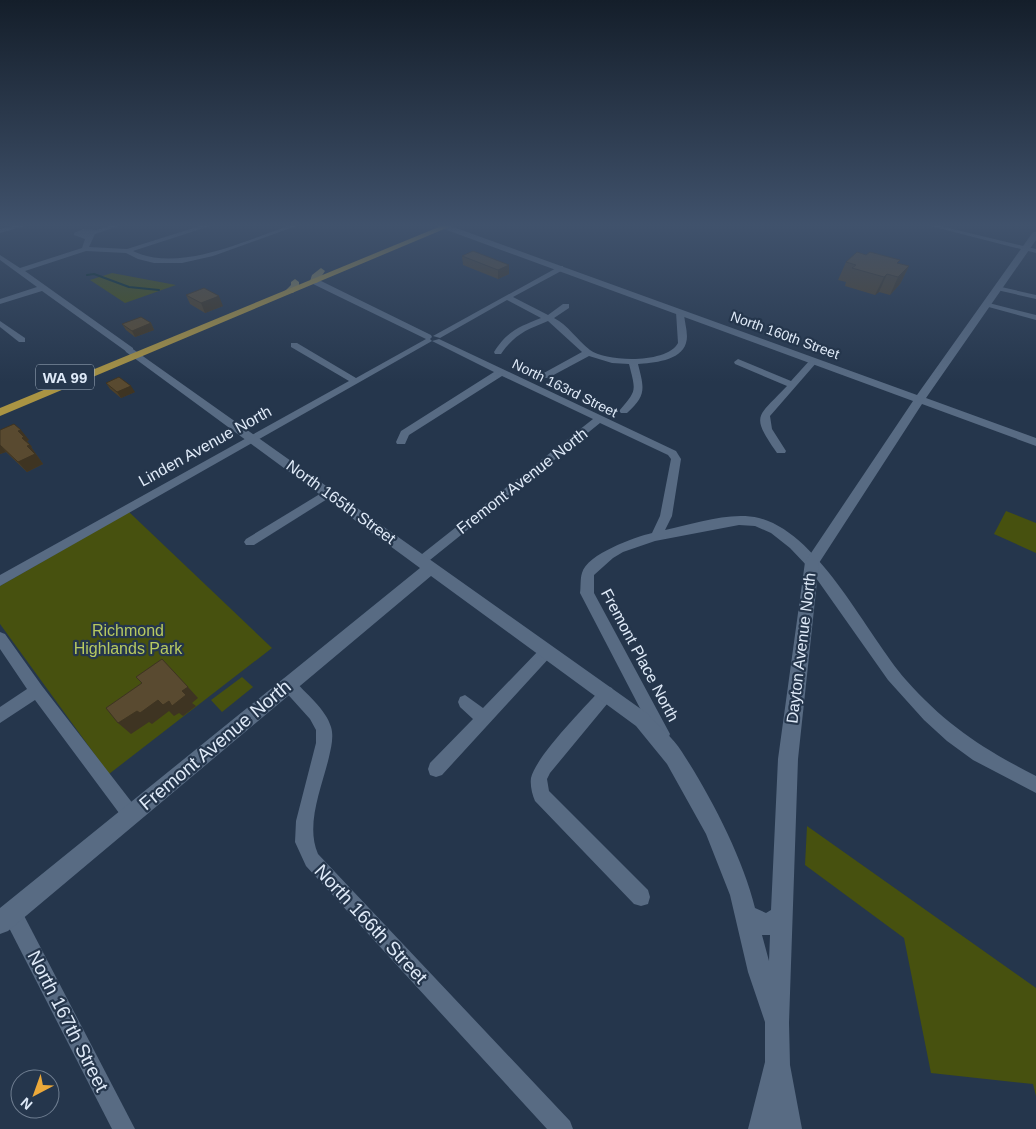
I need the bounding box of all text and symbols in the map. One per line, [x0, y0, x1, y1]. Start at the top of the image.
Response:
street label: North 160th Street [729, 308, 842, 362]
street label: North 163rd Street [510, 356, 620, 420]
road number: WA 99 [36, 364, 94, 390]
street label: Linden Avenue North [136, 402, 274, 490]
street label: Fremont Avenue North [453, 425, 591, 537]
street label: North 165th Street [283, 457, 399, 548]
street label: Dayton Avenue North [783, 572, 819, 724]
street label: Fremont Place North [598, 586, 682, 724]
park label: Richmond Highlands Park [74, 622, 183, 657]
street label: Fremont Avenue North [135, 676, 295, 814]
street label: North 166th Street [310, 860, 432, 988]
street label: North 167th Street [23, 947, 113, 1096]
north arrow [10, 1069, 60, 1119]
text: N [17, 1094, 36, 1113]

